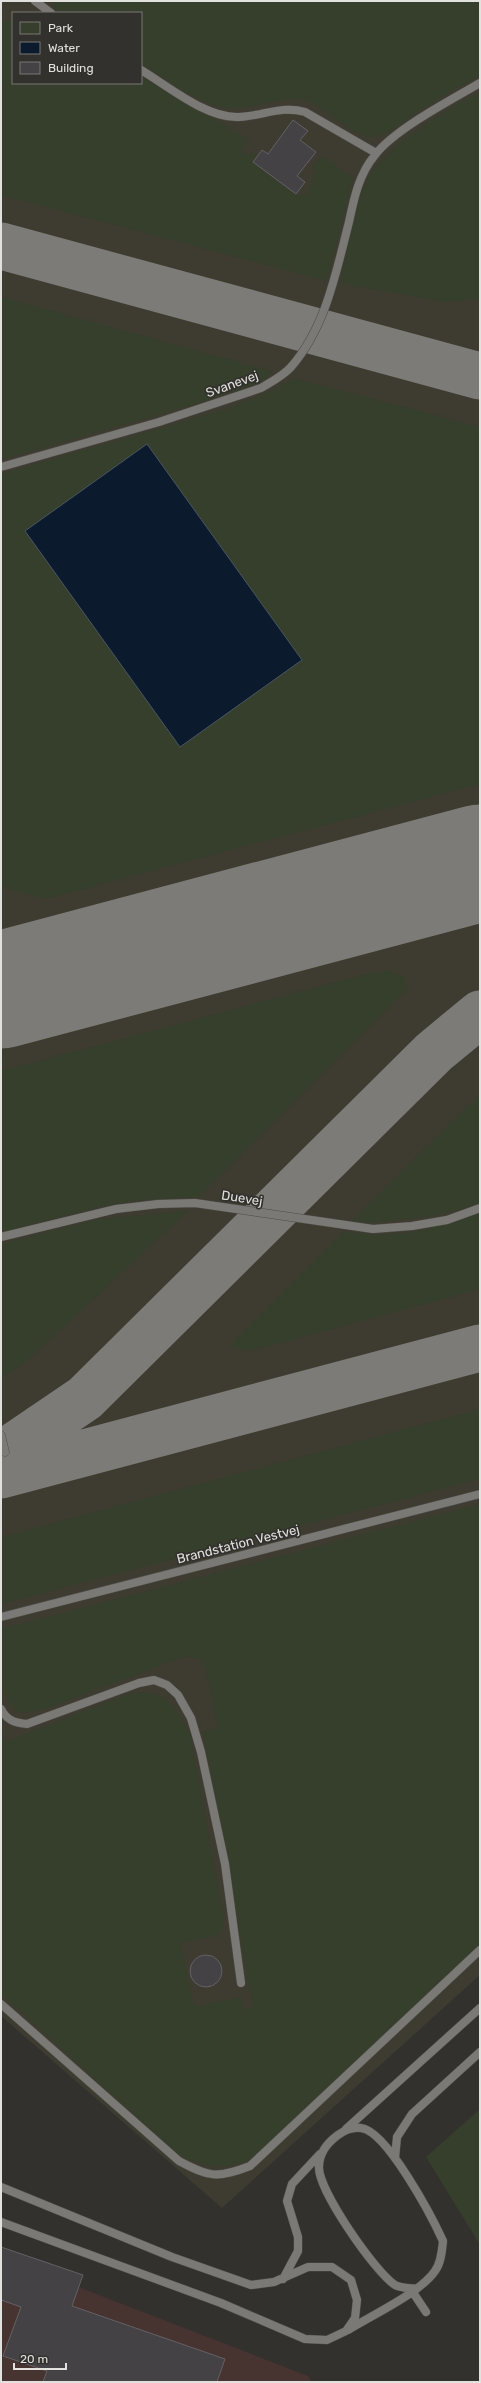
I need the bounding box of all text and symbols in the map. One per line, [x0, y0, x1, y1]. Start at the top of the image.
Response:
legend [12, 12, 142, 84]
text: Park [48, 21, 74, 35]
text: Water [48, 41, 80, 55]
text: Building [48, 61, 94, 75]
street label: Svanevej [204, 368, 260, 400]
street label: Duevej [220, 1187, 264, 1209]
street label: Brandstation Vestvej [175, 1521, 301, 1567]
scale bar [14, 2345, 66, 2371]
text: 20 m [20, 2352, 48, 2366]

